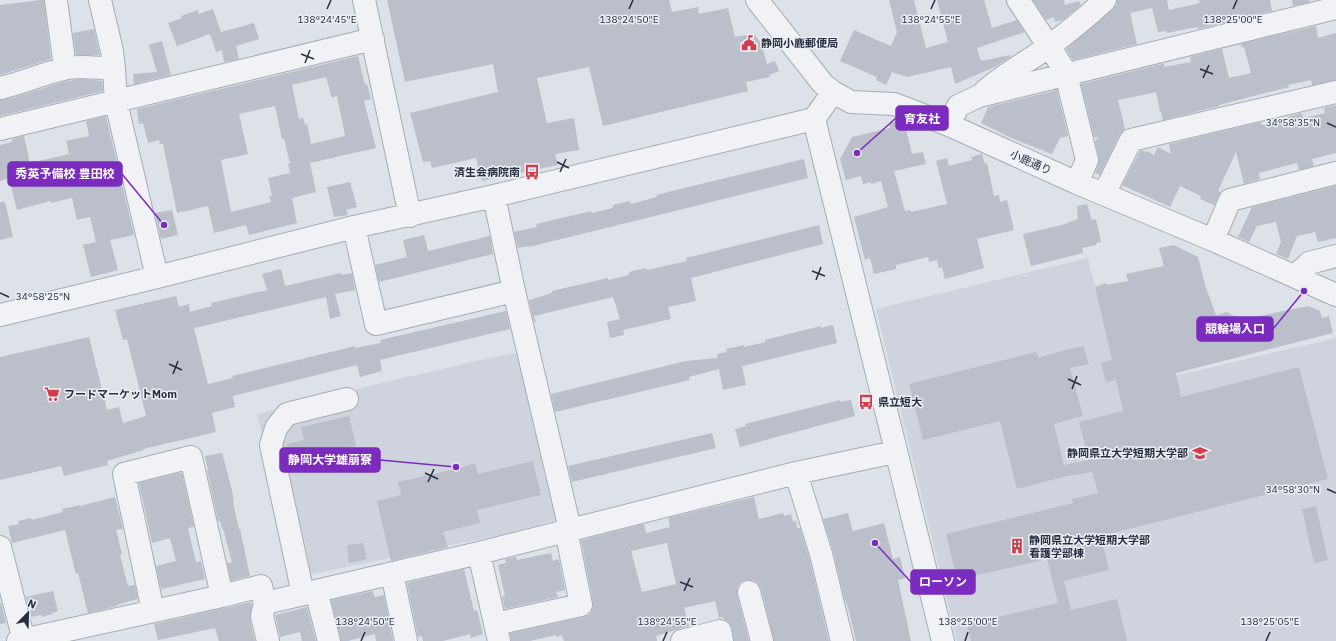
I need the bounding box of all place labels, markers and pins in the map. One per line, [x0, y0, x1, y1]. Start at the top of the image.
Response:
public building icon: 静岡小鹿郵便局 [740, 34, 758, 52]
place label: 静岡小鹿郵便局 [761, 36, 838, 50]
callout: 育友社 [896, 106, 948, 130]
callout: 秀英予備校 豊田校 [8, 162, 122, 186]
bus stop icon: 済生会病院南 [523, 163, 541, 181]
place label: 済生会病院南 [454, 165, 520, 179]
callout: 競輪場入口 [1197, 317, 1273, 341]
supermarket icon: フードマーケットMom [43, 385, 61, 403]
place label: フードマーケットMom [64, 387, 177, 401]
bus stop icon: 県立短大 [857, 393, 875, 411]
place label: 県立短大 [878, 395, 922, 409]
school or university icon: 静岡県立大学短期大学部 [1191, 444, 1209, 462]
place label: 静岡県立大学短期大学部 [1067, 446, 1188, 460]
callout: 静岡大学雄萠寮 [280, 448, 380, 472]
place label: 静岡県立大学短期大学部 看護学部棟 [1029, 533, 1150, 560]
building icon: 静岡県立大学短期大学部 看護学部棟 [1008, 537, 1026, 555]
callout: ローソン [911, 570, 975, 594]

